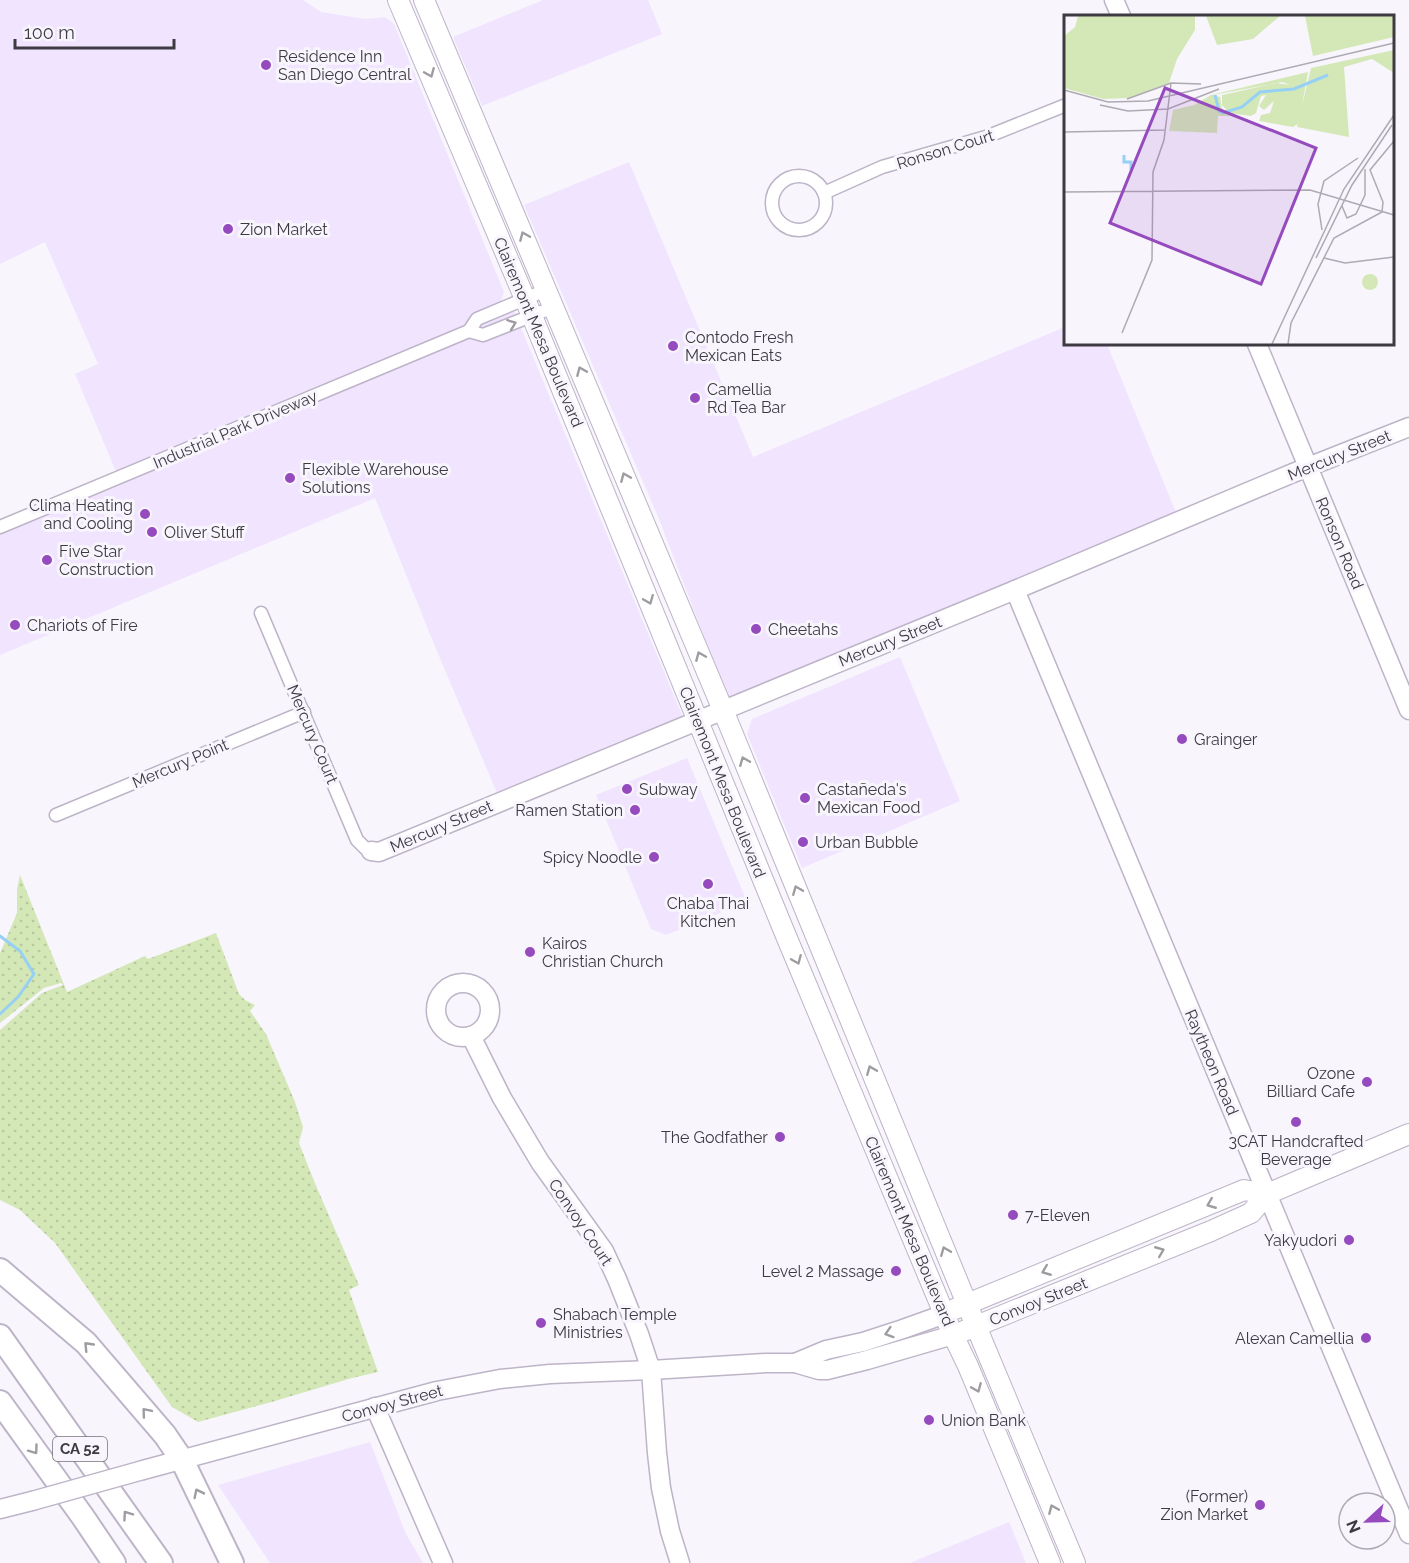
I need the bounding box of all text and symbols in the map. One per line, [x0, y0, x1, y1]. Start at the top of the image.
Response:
scale bar [15, 12, 174, 50]
inset map [1064, 15, 1394, 345]
text: 100 m [24, 22, 75, 43]
place label: Residence Inn San Diego Central [278, 47, 412, 84]
marker: Residence Inn San Diego Central [259, 58, 273, 72]
one-way arrow [423, 67, 435, 78]
street label: Ronson Court [894, 125, 997, 173]
place label: Zion Market [240, 220, 328, 239]
marker: Zion Market [221, 222, 235, 236]
one-way arrow [519, 231, 531, 242]
street label: Clairemont Mesa Boulevard [490, 234, 587, 430]
one-way arrow [505, 319, 516, 331]
place label: Contodo Fresh Mexican Eats [685, 328, 794, 365]
marker: Contodo Fresh Mexican Eats [666, 339, 680, 353]
one-way arrow [576, 367, 588, 378]
place label: Camellia Rd Tea Bar [707, 380, 786, 417]
street label: Industrial Park Driveway [150, 386, 320, 473]
marker: Camellia Rd Tea Bar [688, 391, 702, 405]
street label: Mercury Street [1285, 426, 1394, 485]
place label: Flexible Warehouse Solutions [302, 460, 448, 497]
marker: Flexible Warehouse Solutions [283, 471, 297, 485]
one-way arrow [620, 472, 632, 483]
street label: Ronson Road [1312, 494, 1367, 592]
place label: Clima Heating and Cooling [29, 496, 133, 533]
marker: Clima Heating and Cooling [138, 507, 152, 521]
place label: Oliver Stuff [164, 523, 245, 542]
marker: Oliver Stuff [145, 525, 159, 539]
place label: Five Star Construction [59, 542, 154, 579]
marker: Five Star Construction [40, 553, 54, 567]
one-way arrow [642, 594, 654, 605]
street label: Mercury Street [836, 612, 945, 671]
place label: Chariots of Fire [27, 616, 138, 635]
marker: Chariots of Fire [8, 618, 22, 632]
place label: Cheetahs [768, 620, 838, 639]
marker: Cheetahs [749, 622, 763, 636]
one-way arrow [695, 652, 707, 663]
street label: Mercury Court [283, 682, 342, 787]
street label: Clairemont Mesa Boulevard [675, 684, 770, 881]
place label: Grainger [1194, 730, 1258, 749]
marker: Grainger [1175, 732, 1189, 746]
street label: Mercury Point [129, 734, 232, 792]
one-way arrow [739, 757, 751, 768]
place label: Subway [639, 780, 698, 799]
place label: Castañeda's Mexican Food [817, 780, 920, 817]
marker: Subway [620, 782, 634, 796]
marker: Castañeda's Mexican Food [798, 791, 812, 805]
street label: Mercury Street [387, 796, 496, 857]
place label: Ramen Station [515, 801, 623, 820]
marker: Ramen Station [628, 803, 642, 817]
place label: Urban Bubble [815, 833, 918, 852]
marker: Urban Bubble [796, 835, 810, 849]
place label: Spicy Noodle [543, 848, 642, 867]
marker: Spicy Noodle [647, 850, 661, 864]
marker: Chaba Thai Kitchen [701, 877, 715, 891]
one-way arrow [792, 885, 804, 896]
place label: Chaba Thai Kitchen [667, 894, 749, 931]
place label: Kairos Christian Church [542, 934, 663, 971]
marker: Kairos Christian Church [523, 945, 537, 959]
one-way arrow [790, 953, 802, 964]
street label: Raytheon Road [1181, 1007, 1242, 1118]
place label: Ozone Billiard Cafe [1266, 1064, 1355, 1101]
one-way arrow [866, 1066, 878, 1077]
marker: Ozone Billiard Cafe [1360, 1075, 1374, 1089]
marker: 3CAT Handcrafted Beverage [1289, 1115, 1303, 1129]
place label: The Godfather [661, 1128, 768, 1147]
marker: The Godfather [773, 1130, 787, 1144]
place label: 3CAT Handcrafted Beverage [1228, 1132, 1364, 1169]
street label: Clairemont Mesa Boulevard [861, 1133, 958, 1329]
street label: Convoy Court [545, 1175, 617, 1270]
one-way arrow [1206, 1197, 1217, 1209]
place label: 7-Eleven [1025, 1206, 1090, 1225]
marker: 7-Eleven [1006, 1208, 1020, 1222]
place label: Yakyudori [1264, 1231, 1337, 1250]
marker: Yakyudori [1342, 1233, 1356, 1247]
one-way arrow [940, 1246, 952, 1257]
one-way arrow [1154, 1246, 1165, 1259]
place label: Level 2 Massage [762, 1262, 884, 1281]
marker: Level 2 Massage [889, 1264, 903, 1278]
one-way arrow [1041, 1264, 1052, 1276]
street label: Convoy Street [987, 1273, 1090, 1330]
place label: Shabach Temple Ministries [553, 1305, 677, 1342]
marker: Shabach Temple Ministries [534, 1316, 548, 1330]
one-way arrow [885, 1326, 895, 1339]
place label: Alexan Camellia [1235, 1329, 1354, 1348]
marker: Alexan Camellia [1359, 1331, 1373, 1345]
one-way arrow [84, 1343, 95, 1353]
street label: Convoy Street [340, 1381, 445, 1426]
one-way arrow [970, 1382, 982, 1393]
one-way arrow [142, 1408, 153, 1419]
place label: Union Bank [941, 1411, 1026, 1430]
marker: Union Bank [922, 1413, 936, 1427]
road number: CA 52 [53, 1437, 107, 1461]
one-way arrow [27, 1443, 38, 1454]
place label: (Former) Zion Market [1161, 1487, 1249, 1524]
one-way arrow [194, 1489, 206, 1500]
north arrow [1337, 1491, 1397, 1551]
marker: (Former) Zion Market [1253, 1498, 1267, 1512]
one-way arrow [1048, 1504, 1060, 1515]
one-way arrow [123, 1511, 134, 1522]
text: N [1342, 1517, 1365, 1536]

